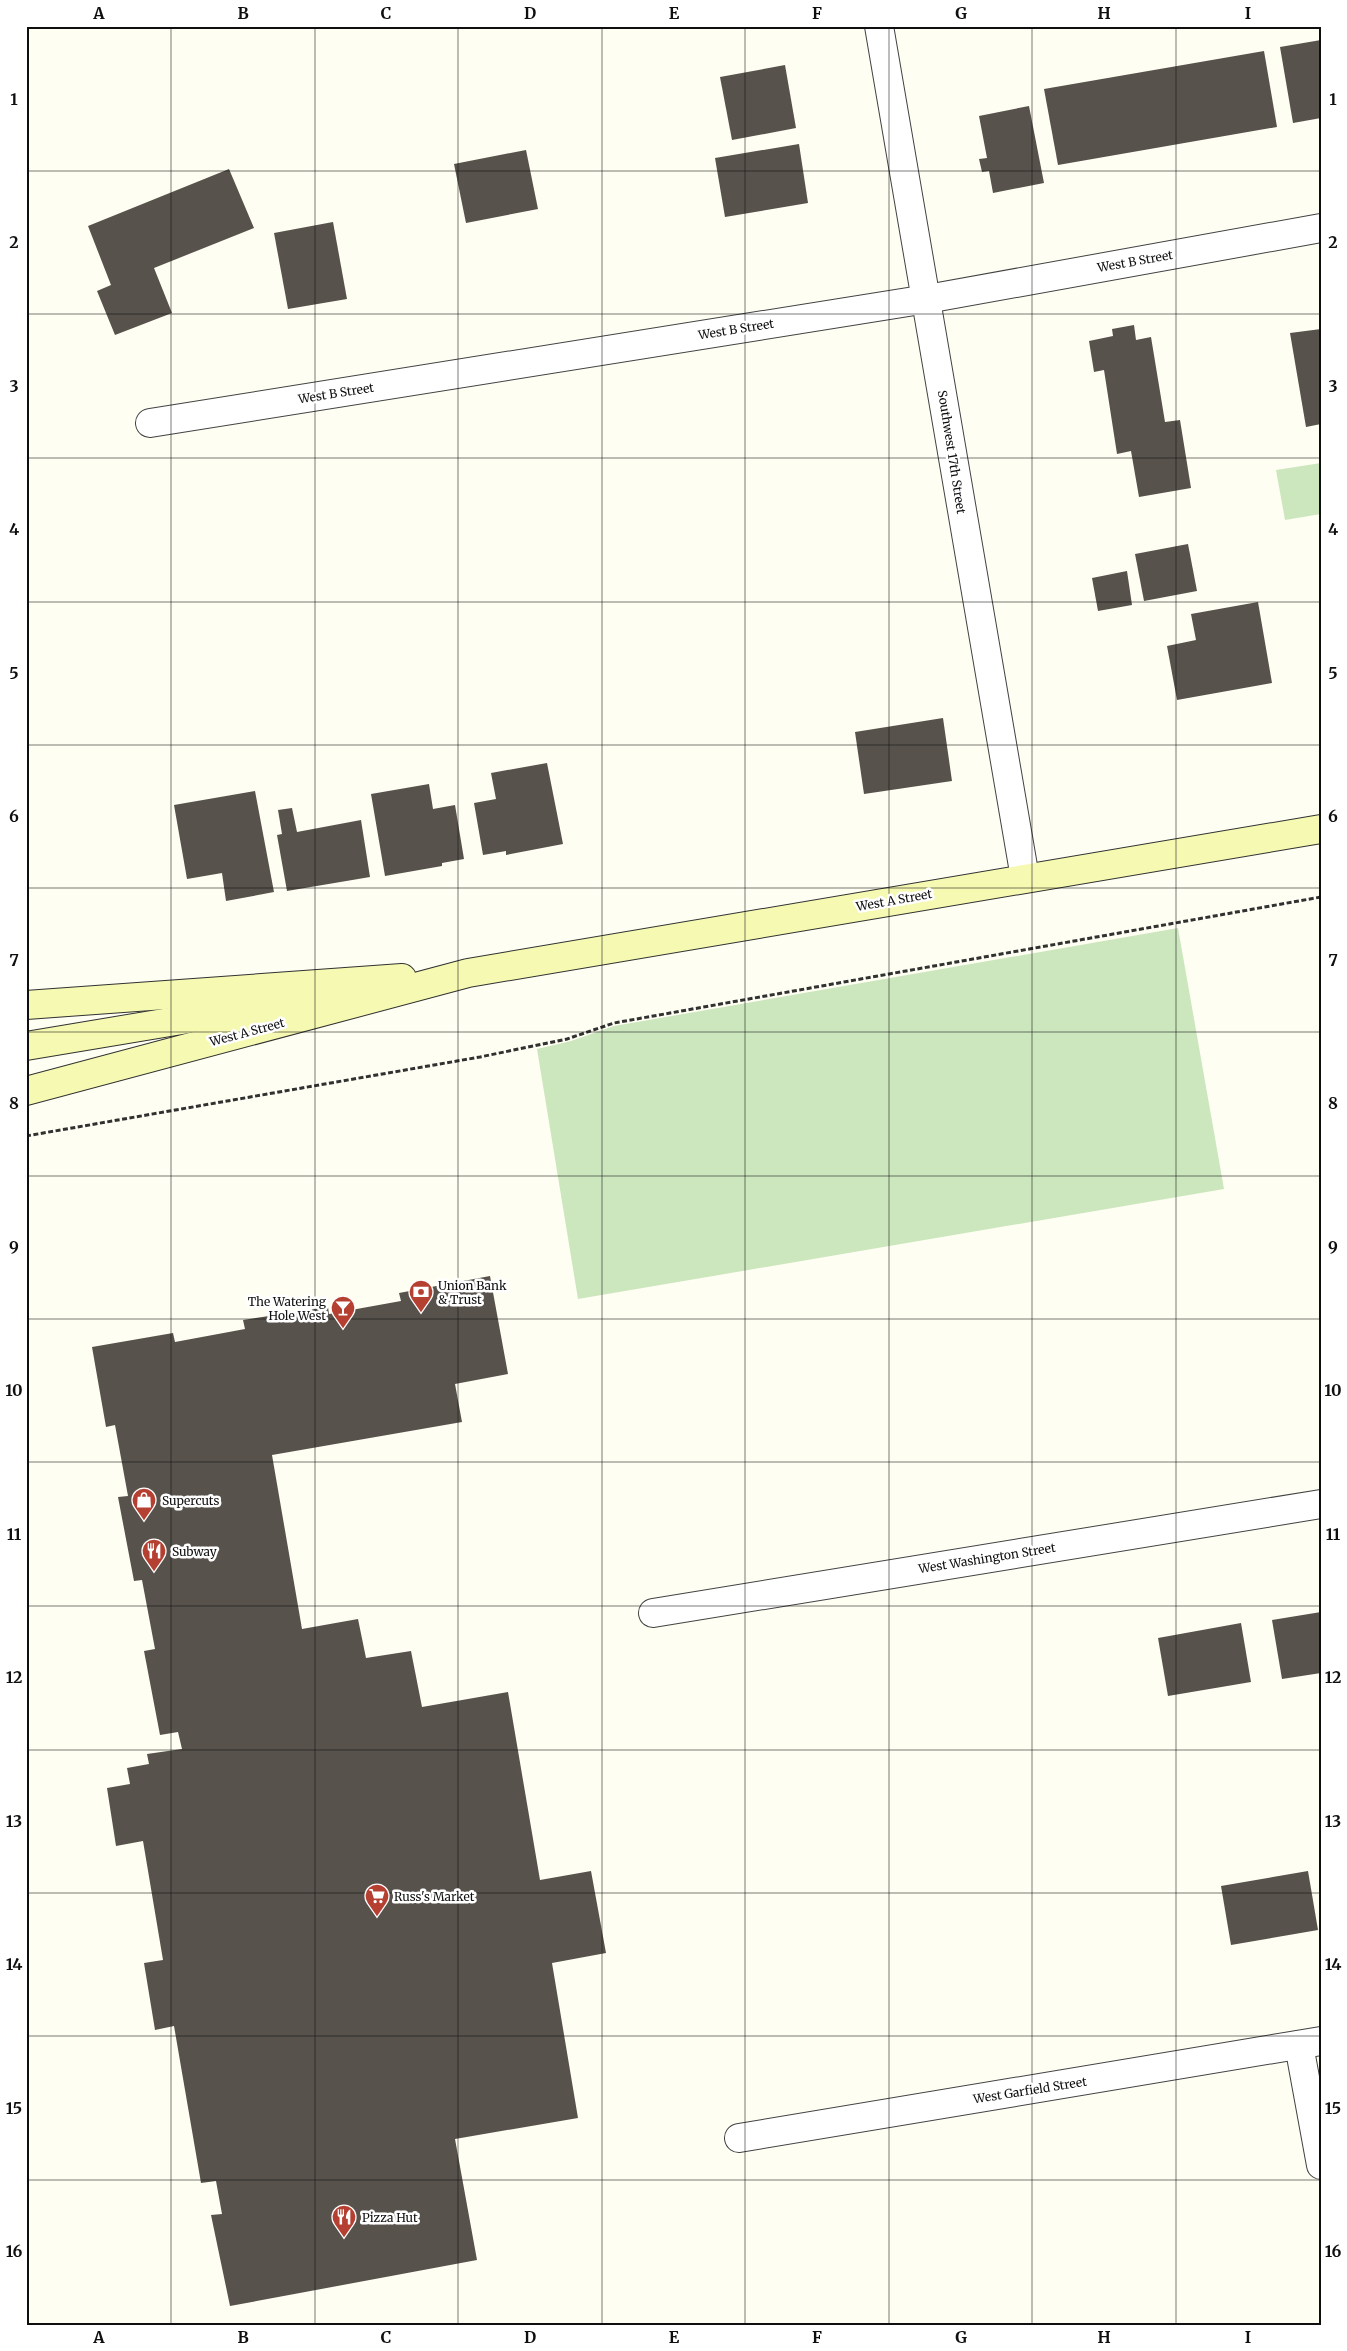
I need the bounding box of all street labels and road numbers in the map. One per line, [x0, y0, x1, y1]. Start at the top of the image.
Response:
street label: West B Street [1095, 247, 1174, 275]
street label: West B Street [696, 316, 775, 343]
street label: West B Street [296, 380, 375, 407]
street label: Southwest 17th Street [935, 389, 969, 515]
street label: West A Street [854, 886, 933, 914]
street label: West A Street [207, 1015, 286, 1049]
street label: West Washington Street [916, 1540, 1057, 1576]
street label: West Garfield Street [971, 2074, 1088, 2107]

